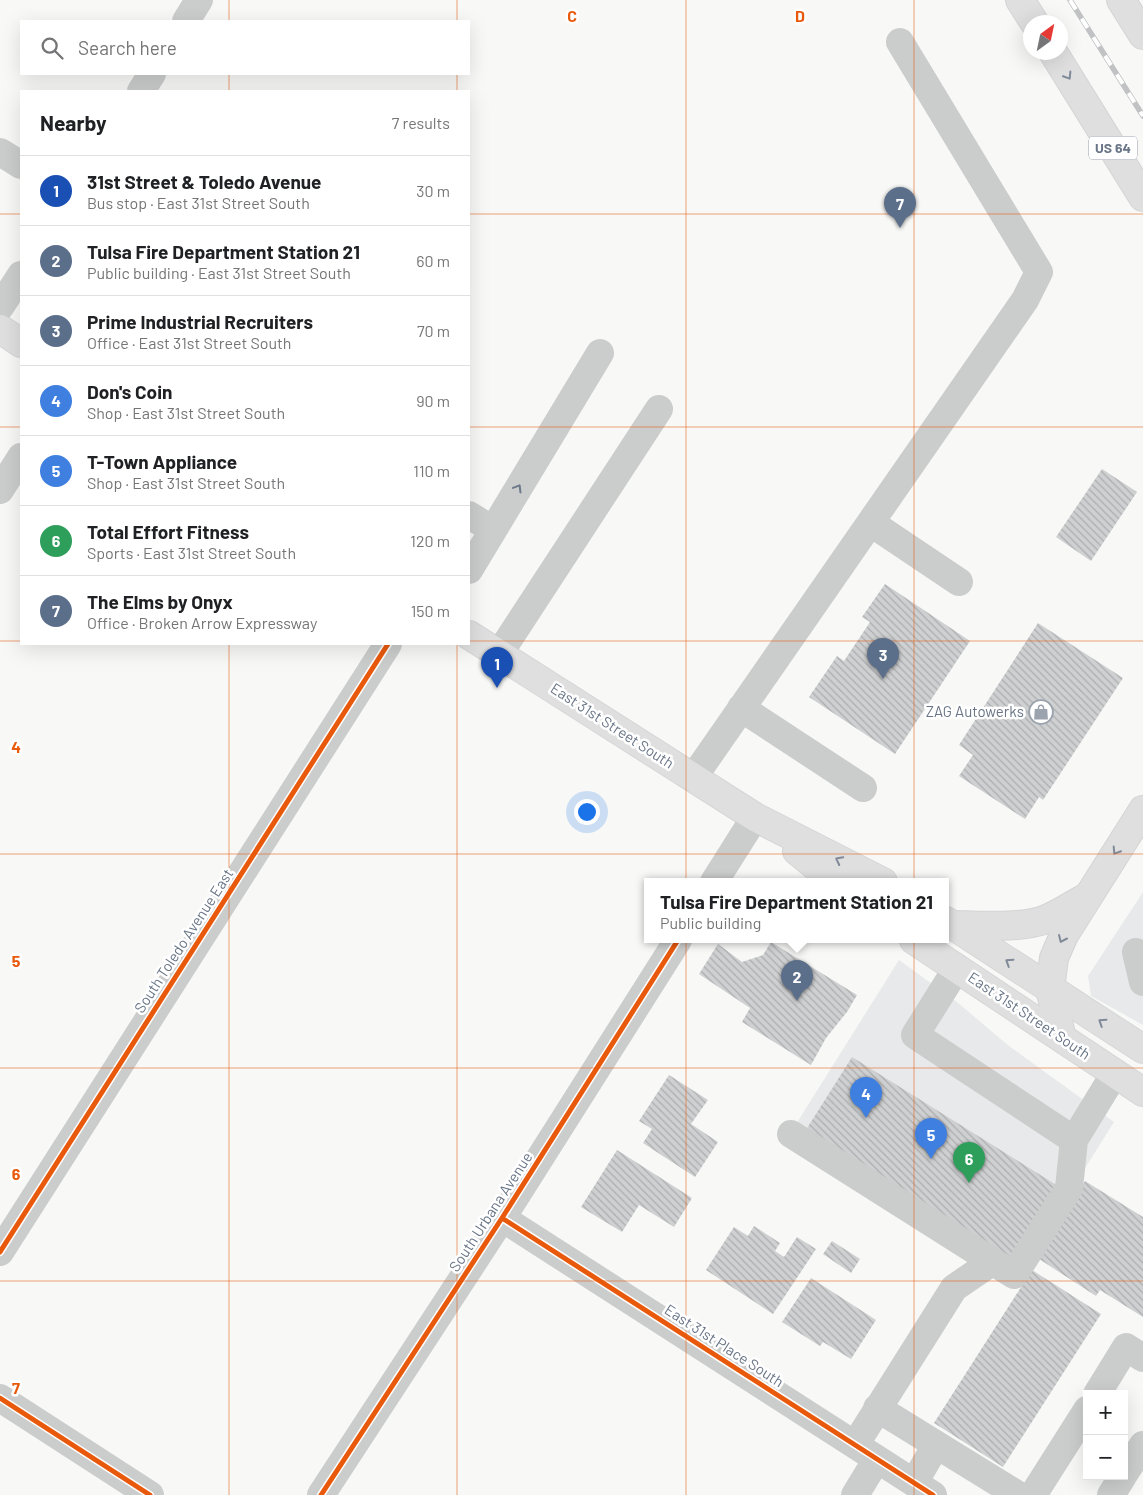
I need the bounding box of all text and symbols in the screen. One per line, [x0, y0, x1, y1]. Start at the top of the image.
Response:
text: C [567, 6, 577, 25]
text: D [795, 6, 805, 25]
north arrow [1023, 15, 1068, 60]
search box [20, 20, 470, 75]
icon: search [38, 34, 66, 62]
text: Search here [78, 36, 177, 59]
one-way arrow [1062, 71, 1071, 80]
text: Nearby [40, 110, 106, 135]
text: 7 results [392, 113, 450, 132]
road number: US 64 [1089, 136, 1137, 160]
text: 31st Street & Toledo Avenue [87, 170, 322, 193]
text: 1 [53, 181, 59, 200]
text: 30 m [416, 181, 450, 200]
pin: 7 [884, 187, 916, 228]
text: Bus stop · East 31st Street South [87, 193, 310, 212]
text: Tulsa Fire Department Station 21 [87, 240, 360, 263]
text: 2 [52, 251, 60, 270]
text: 60 m [416, 251, 450, 270]
text: Public building · East 31st Street South [87, 263, 351, 282]
text: Prime Industrial Recruiters [87, 310, 313, 333]
text: 3 [52, 321, 60, 340]
text: 70 m [417, 321, 450, 340]
text: Office · East 31st Street South [87, 333, 292, 352]
text: Don's Coin [87, 380, 172, 403]
text: 4 [51, 391, 61, 410]
text: 90 m [416, 391, 450, 410]
text: Shop · East 31st Street South [87, 403, 285, 422]
text: T-Town Appliance [87, 450, 237, 473]
text: 5 [52, 461, 60, 480]
text: 110 m [413, 461, 450, 480]
text: Shop · East 31st Street South [87, 473, 285, 492]
one-way arrow [512, 485, 521, 494]
text: Total Effort Fitness [87, 520, 249, 543]
text: 6 [52, 531, 60, 550]
text: 120 m [410, 531, 450, 550]
text: Sports · East 31st Street South [87, 543, 296, 562]
text: The Elms by Onyx [87, 590, 233, 613]
text: 7 [52, 601, 60, 620]
text: 150 m [411, 601, 450, 620]
text: Office · Broken Arrow Expressway [87, 613, 317, 632]
pin: 3 [867, 638, 899, 679]
pin: 1 [481, 647, 513, 688]
street label: East 31st Street South [548, 679, 678, 772]
shop icon: ZAG Autowerks [1028, 699, 1054, 725]
place label: ZAG Autowerks [926, 702, 1024, 720]
text: 4 [11, 737, 21, 756]
your location [574, 799, 600, 825]
one-way arrow [1113, 846, 1123, 855]
one-way arrow [836, 856, 845, 866]
street label: South Toledo Avenue East [130, 865, 236, 1016]
popup [644, 878, 949, 943]
text: Tulsa Fire Department Station 21 [660, 890, 933, 913]
text: Public building [660, 913, 761, 932]
one-way arrow [1058, 934, 1068, 943]
text: 5 [12, 951, 21, 970]
one-way arrow [1006, 959, 1015, 969]
pin: 2 [781, 960, 813, 1001]
street label: East 31st Street South [965, 968, 1094, 1063]
one-way arrow [1098, 1019, 1107, 1029]
pin: 4 [850, 1077, 882, 1118]
pin: 5 [915, 1118, 947, 1159]
pin: 6 [953, 1142, 985, 1183]
street label: South Urbana Avenue [445, 1148, 536, 1275]
text: 6 [12, 1164, 21, 1183]
street label: East 31st Place South [662, 1300, 787, 1390]
text: 7 [12, 1378, 20, 1397]
map controls [1083, 1390, 1128, 1480]
button: + [1083, 1390, 1128, 1435]
button: − [1083, 1435, 1128, 1480]

